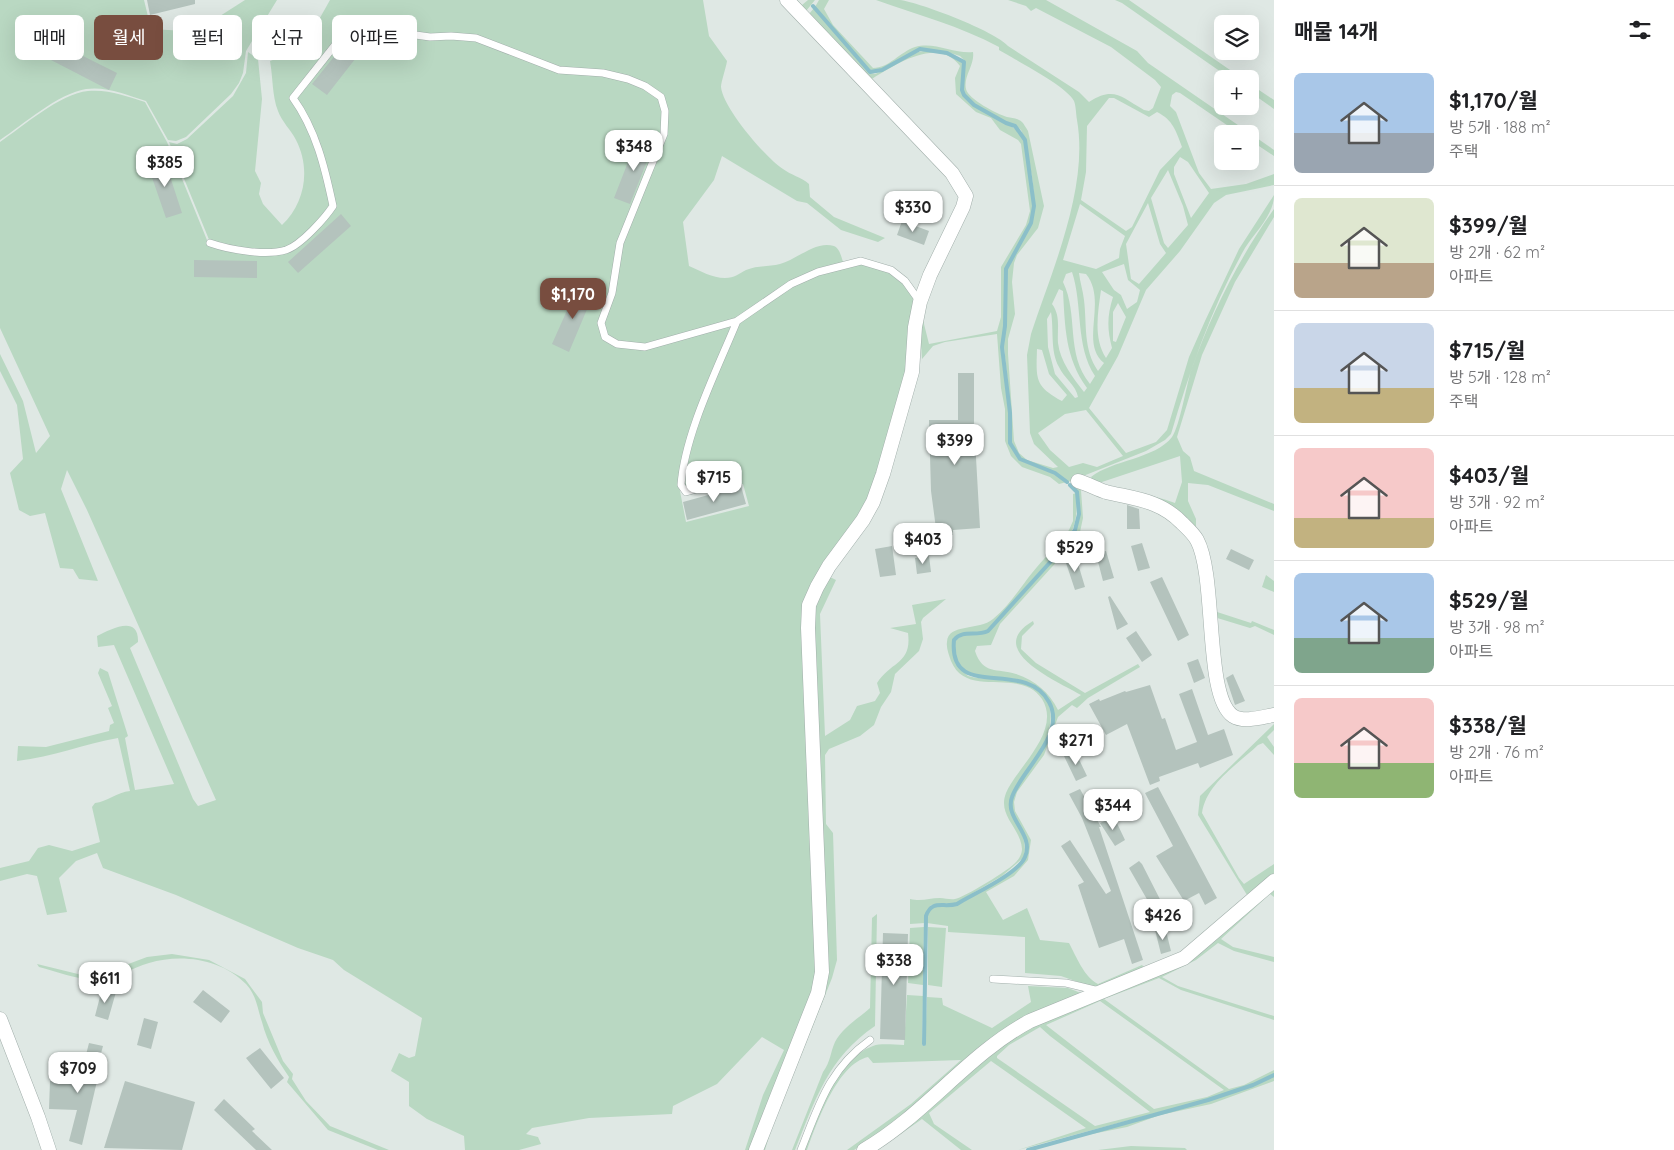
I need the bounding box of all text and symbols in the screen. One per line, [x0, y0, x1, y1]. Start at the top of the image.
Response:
chip: 매매 [15, 15, 84, 60]
chip: 월세 [94, 15, 163, 60]
chip: 필터 [173, 15, 242, 60]
chip: 신규 [252, 15, 322, 60]
chip: 아파트 [332, 15, 417, 60]
map controls [1214, 15, 1259, 170]
button: layers [1214, 15, 1259, 60]
icon: filters [1626, 16, 1654, 44]
text: 매물 14개 [1294, 18, 1378, 44]
button: + [1214, 70, 1259, 115]
text: $1,170/월 [1449, 87, 1538, 113]
icon: home [1334, 93, 1394, 153]
text: 방 5개 · 188 m² [1449, 117, 1551, 137]
button: − [1214, 125, 1259, 170]
pin: $348 [604, 130, 664, 172]
text: $348 [616, 136, 652, 156]
text: 주택 [1449, 141, 1478, 161]
pin: $385 [135, 146, 195, 188]
text: $385 [147, 152, 183, 172]
pin: $330 [883, 190, 943, 233]
text: $330 [895, 197, 931, 217]
text: $399/월 [1449, 212, 1528, 238]
icon: home [1334, 218, 1394, 278]
text: 방 2개 · 62 m² [1449, 242, 1545, 262]
text: 아파트 [1449, 266, 1493, 286]
pin: $1,170 [532, 278, 614, 320]
text: $1,170 [551, 284, 595, 304]
text: $715/월 [1449, 337, 1525, 363]
icon: home [1334, 343, 1394, 403]
text: 방 5개 · 128 m² [1449, 367, 1551, 387]
text: 주택 [1449, 391, 1478, 411]
pin: $399 [925, 424, 985, 466]
text: $399 [937, 430, 973, 450]
pin: $715 [684, 460, 744, 503]
text: $403/월 [1449, 462, 1529, 488]
text: $715 [697, 467, 731, 487]
icon: home [1334, 468, 1394, 528]
text: 방 3개 · 92 m² [1449, 492, 1545, 512]
text: 아파트 [1449, 516, 1493, 536]
pin: $403 [893, 522, 953, 565]
text: $403 [904, 529, 942, 549]
pin: $529 [1045, 530, 1105, 573]
text: $529 [1057, 537, 1093, 557]
text: $529/월 [1449, 587, 1529, 613]
icon: home [1334, 593, 1394, 653]
text: 방 3개 · 98 m² [1449, 617, 1545, 637]
text: 아파트 [1449, 641, 1493, 661]
text: $338/월 [1449, 712, 1527, 738]
icon: home [1334, 718, 1394, 778]
pin: $271 [1046, 724, 1106, 766]
text: $271 [1059, 730, 1093, 750]
text: 방 2개 · 76 m² [1449, 742, 1544, 762]
text: 아파트 [1449, 766, 1493, 786]
pin: $344 [1083, 788, 1143, 831]
text: $344 [1095, 795, 1131, 815]
pin: $426 [1133, 898, 1193, 941]
text: $426 [1145, 905, 1181, 925]
pin: $338 [864, 944, 924, 986]
text: $338 [876, 950, 912, 970]
pin: $611 [75, 962, 135, 1004]
text: $611 [90, 968, 120, 988]
pin: $709 [48, 1052, 108, 1094]
text: $709 [59, 1058, 97, 1078]

